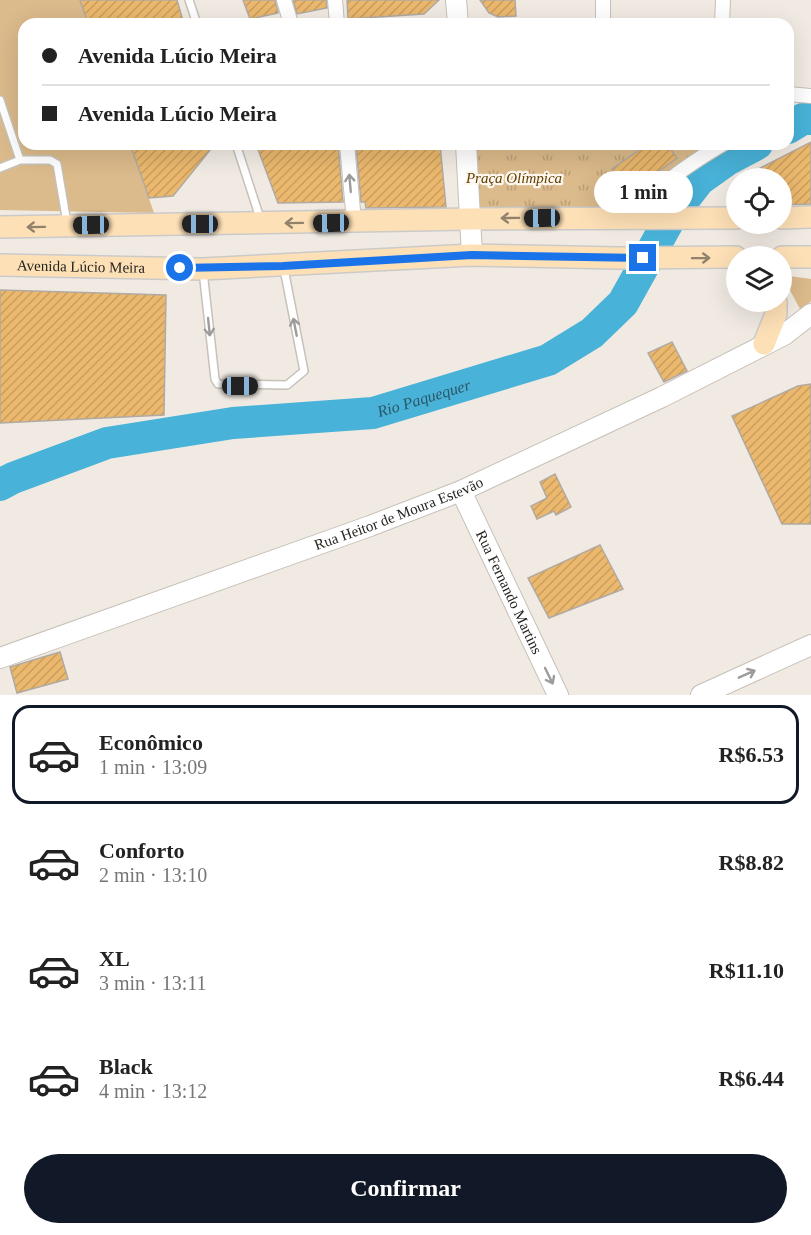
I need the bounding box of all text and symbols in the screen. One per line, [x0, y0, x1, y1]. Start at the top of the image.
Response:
text: Avenida Lúcio Meira [78, 43, 277, 68]
text: Avenida Lúcio Meira [78, 101, 277, 126]
map controls [726, 168, 792, 312]
button: locate [726, 168, 792, 234]
park label: Praça Olímpica [465, 170, 562, 186]
callout: 1 min [594, 171, 692, 213]
one-way arrow [344, 174, 355, 194]
text: 1 min [619, 181, 668, 203]
car [524, 209, 560, 227]
one-way arrow [501, 213, 521, 224]
car [313, 214, 349, 232]
car [182, 215, 218, 233]
car [73, 216, 109, 234]
one-way arrow [285, 217, 305, 229]
one-way arrow [27, 221, 47, 232]
route end [629, 244, 656, 271]
button: layers [726, 246, 792, 312]
one-way arrow [690, 252, 710, 264]
route start [166, 254, 193, 281]
street label: Avenida Lúcio Meira [17, 257, 146, 276]
one-way arrow [204, 316, 215, 336]
one-way arrow [289, 317, 300, 337]
water label: Rio Paquequer [374, 376, 473, 421]
car [222, 377, 258, 395]
street label: Rua Heitor de Moura Estevão [312, 474, 485, 553]
street label: Rua Fernando Martins [473, 528, 545, 657]
one-way arrow [544, 667, 556, 685]
one-way arrow [738, 668, 756, 680]
icon: car [27, 728, 81, 782]
text: Econômico [99, 730, 203, 755]
text: R$6.53 [719, 742, 784, 767]
text: 1 min · 13:09 [99, 756, 207, 778]
icon: car [27, 836, 81, 890]
text: Conforto [99, 838, 185, 863]
text: R$8.82 [719, 850, 784, 875]
text: 2 min · 13:10 [99, 864, 207, 886]
icon: car [27, 944, 81, 998]
text: XL [99, 946, 130, 971]
text: R$11.10 [709, 958, 784, 983]
text: 3 min · 13:11 [99, 972, 207, 994]
icon: car [27, 1052, 81, 1106]
text: Black [99, 1054, 153, 1079]
text: R$6.44 [719, 1066, 784, 1091]
text: 4 min · 13:12 [99, 1080, 207, 1102]
button: Confirmar [24, 1154, 787, 1223]

